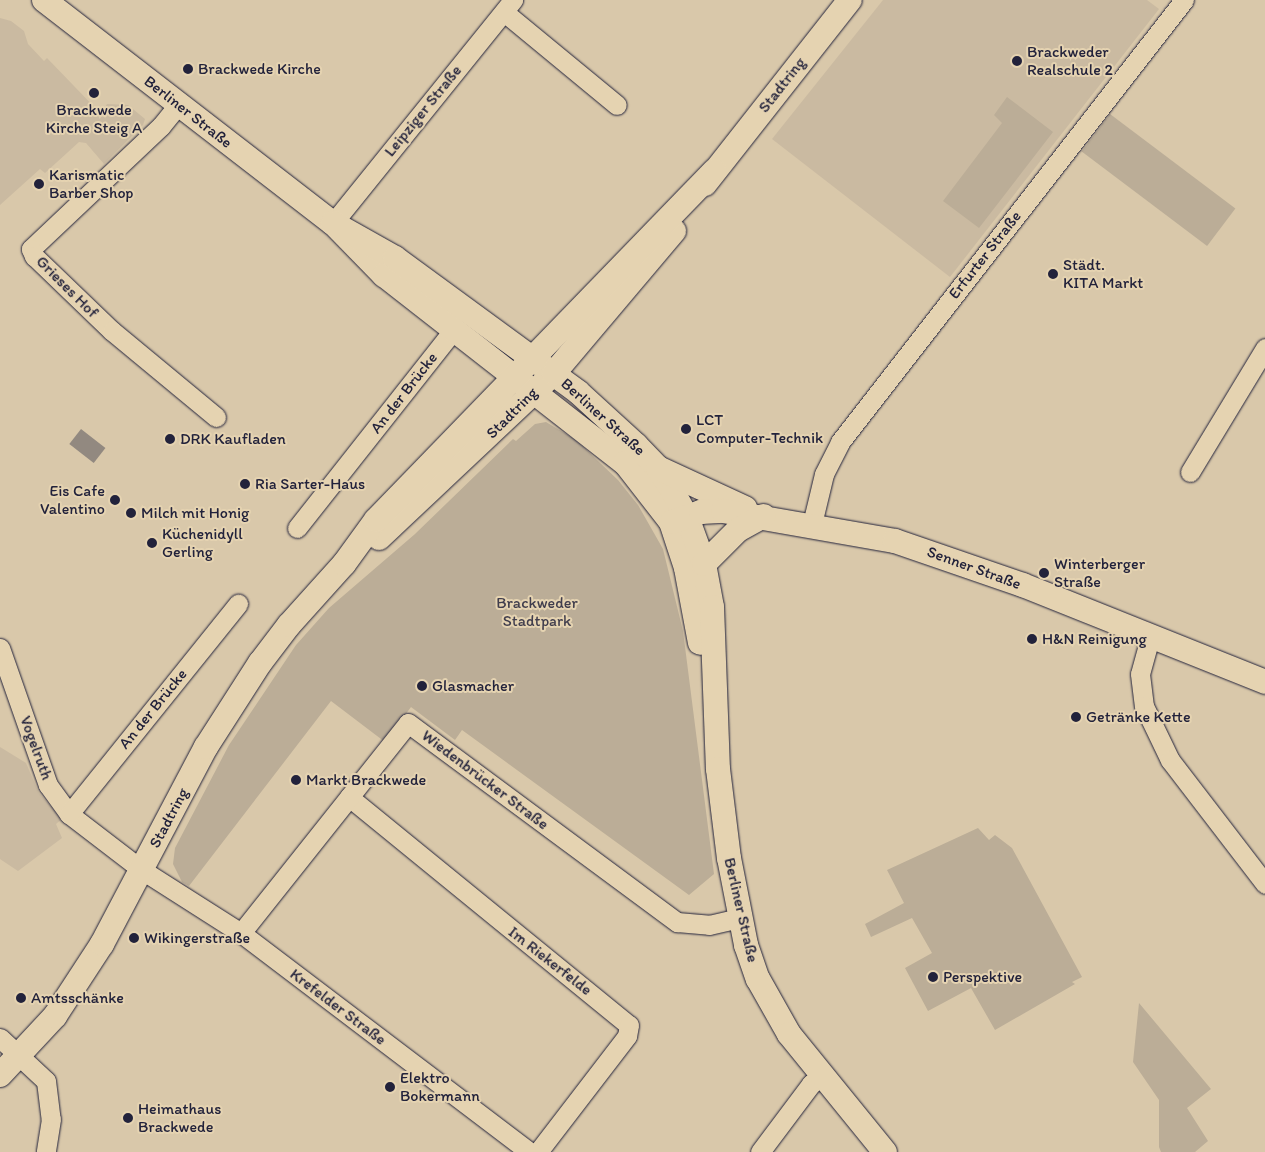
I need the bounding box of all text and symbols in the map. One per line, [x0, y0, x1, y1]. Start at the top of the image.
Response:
place label: Brackweder Realschule 2 [1027, 42, 1113, 80]
street label: Stadtring [754, 53, 810, 117]
marker: Brackweder Realschule 2 [1011, 55, 1023, 67]
place label: Brackwede Kirche [198, 59, 321, 79]
street label: Leipziger Straße [380, 61, 466, 161]
marker: Brackwede Kirche [182, 63, 194, 75]
street label: Berliner Straße [140, 72, 236, 152]
marker: Brackwede Kirche Steig A [88, 87, 100, 99]
place label: Brackwede Kirche Steig A [46, 100, 142, 138]
place label: Karismatic Barber Shop [49, 165, 134, 203]
marker: Karismatic Barber Shop [33, 178, 45, 190]
street label: Erfurter Straße [945, 207, 1025, 303]
street label: Grieses Hof [32, 252, 102, 322]
place label: Städt. KITA Markt [1063, 255, 1143, 293]
marker: Städt. KITA Markt [1047, 268, 1059, 280]
street label: An der Brücke [366, 349, 442, 437]
street label: Berliner Straße [557, 374, 649, 460]
street label: Stadtring [482, 383, 542, 443]
place label: LCT Computer-Technik [696, 410, 823, 448]
marker: LCT Computer-Technik [680, 423, 692, 435]
place label: DRK Kaufladen [180, 429, 286, 449]
marker: DRK Kaufladen [164, 433, 176, 445]
place label: Ria Sarter-Haus [255, 474, 366, 494]
marker: Ria Sarter-Haus [239, 478, 251, 490]
place label: Eis Cafe Valentino [40, 481, 105, 519]
marker: Eis Cafe Valentino [109, 494, 121, 506]
place label: Milch mit Honig [141, 503, 249, 523]
marker: Milch mit Honig [125, 507, 137, 519]
place label: Küchenidyll Gerling [162, 524, 243, 562]
marker: Küchenidyll Gerling [146, 537, 158, 549]
street label: Senner Straße [924, 542, 1024, 594]
place label: Winterberger Straße [1054, 554, 1145, 592]
marker: Winterberger Straße [1038, 567, 1050, 579]
park label: Brackweder Stadtpark [496, 593, 578, 631]
place label: H&N Reinigung [1042, 629, 1146, 649]
marker: H&N Reinigung [1026, 633, 1038, 645]
street label: An der Brücke [115, 665, 191, 753]
place label: Glasmacher [432, 676, 514, 696]
marker: Glasmacher [416, 680, 428, 692]
place label: Getränke Kette [1086, 707, 1190, 727]
marker: Getränke Kette [1070, 711, 1082, 723]
street label: Vogelruth [16, 713, 56, 783]
street label: Wiedenbrücker Straße [418, 726, 552, 834]
place label: Markt Brackwede [306, 770, 426, 790]
marker: Markt Brackwede [290, 774, 302, 786]
street label: Stadtring [145, 785, 193, 851]
street label: Berliner Straße [720, 856, 762, 964]
street label: Im Riekerfelde [504, 922, 596, 1000]
place label: Wikingerstraße [144, 928, 250, 948]
marker: Wikingerstraße [128, 932, 140, 944]
street label: Krefelder Straße [286, 965, 390, 1049]
place label: Perspektive [943, 967, 1022, 987]
marker: Perspektive [927, 971, 939, 983]
place label: Amtsschänke [31, 988, 124, 1008]
marker: Amtsschänke [15, 992, 27, 1004]
place label: Elektro Bokermann [400, 1068, 480, 1106]
marker: Elektro Bokermann [384, 1081, 396, 1093]
place label: Heimathaus Brackwede [138, 1099, 221, 1137]
marker: Heimathaus Brackwede [122, 1112, 134, 1124]

